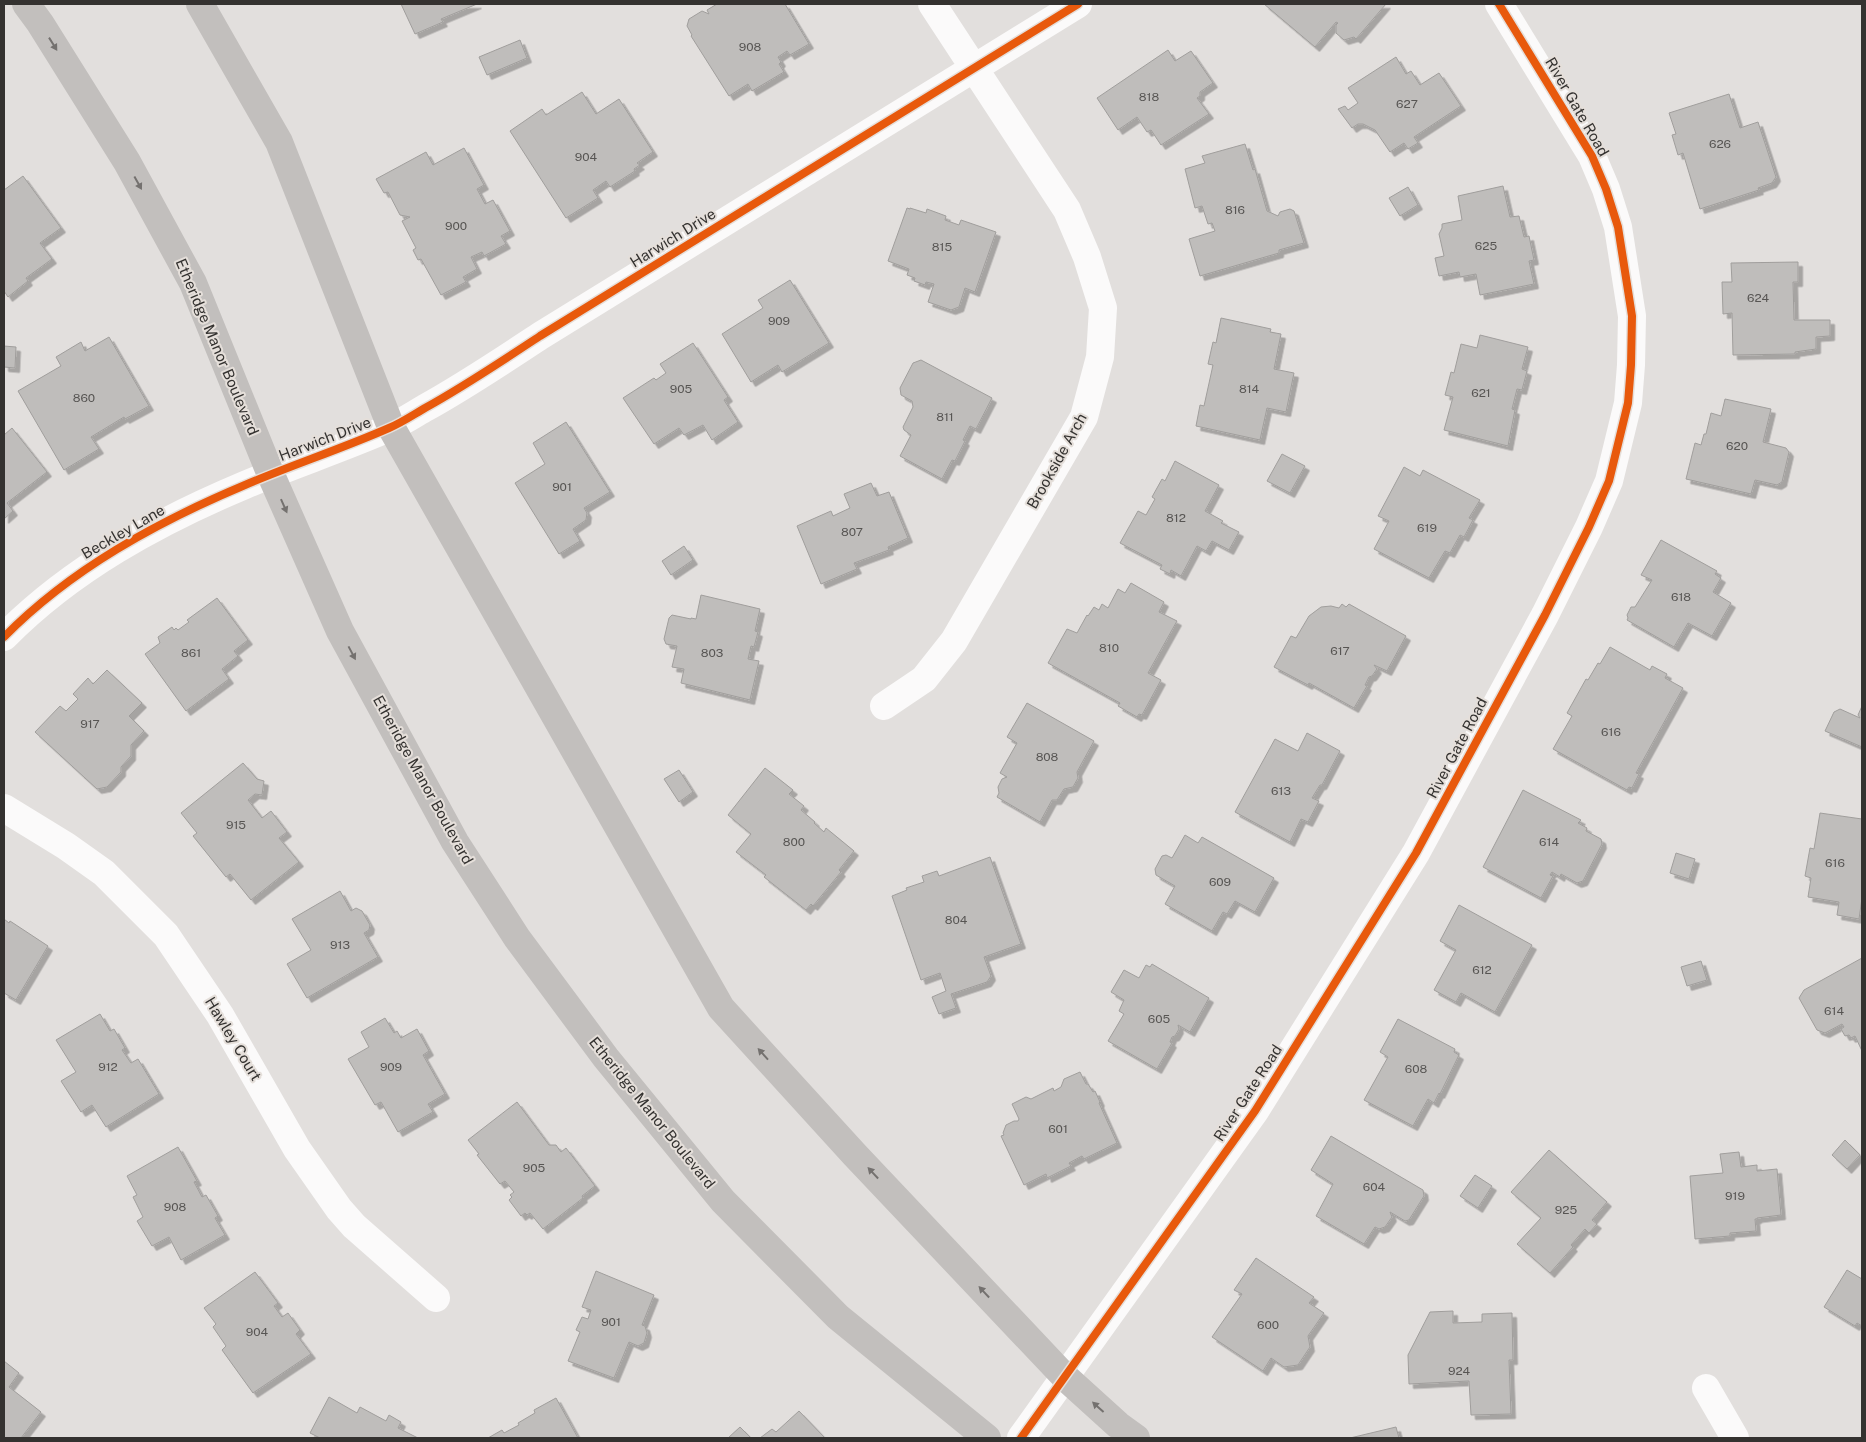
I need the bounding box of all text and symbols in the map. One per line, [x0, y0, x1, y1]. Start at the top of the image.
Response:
one-way arrow [49, 37, 58, 51]
house number: 908 [739, 40, 761, 54]
street label: River Gate Road [1542, 54, 1613, 159]
house number: 818 [1139, 90, 1159, 104]
house number: 627 [1396, 97, 1418, 111]
house number: 626 [1709, 137, 1731, 151]
house number: 904 [575, 150, 598, 164]
one-way arrow [134, 176, 143, 189]
house number: 816 [1225, 203, 1245, 217]
street label: Harwich Drive [627, 205, 719, 271]
house number: 900 [445, 219, 467, 233]
house number: 625 [1475, 239, 1497, 253]
house number: 815 [932, 240, 952, 254]
street label: Etheridge Manor Boulevard [173, 256, 262, 438]
house number: 624 [1747, 291, 1770, 305]
house number: 909 [768, 314, 790, 328]
house number: 905 [670, 382, 693, 396]
house number: 814 [1239, 382, 1260, 396]
house number: 621 [1471, 386, 1491, 400]
house number: 860 [73, 391, 95, 405]
house number: 811 [936, 410, 954, 424]
street label: Brookside Arch [1023, 410, 1090, 511]
street label: Harwich Drive [276, 413, 373, 464]
house number: 620 [1726, 439, 1748, 453]
house number: 901 [552, 480, 572, 494]
one-way arrow [281, 499, 289, 513]
street label: Beckley Lane [78, 501, 167, 562]
house number: 812 [1166, 511, 1186, 525]
house number: 619 [1417, 521, 1437, 535]
house number: 807 [841, 525, 863, 539]
house number: 618 [1671, 590, 1691, 604]
house number: 810 [1099, 641, 1119, 655]
house number: 617 [1330, 644, 1350, 658]
house number: 861 [181, 646, 201, 660]
one-way arrow [348, 646, 356, 661]
house number: 803 [701, 646, 723, 660]
street label: Etheridge Manor Boulevard [370, 693, 477, 867]
street label: River Gate Road [1423, 695, 1490, 801]
house number: 917 [80, 717, 100, 731]
house number: 616 [1601, 725, 1621, 739]
house number: 808 [1036, 750, 1059, 764]
house number: 613 [1271, 784, 1291, 798]
house number: 915 [226, 818, 246, 832]
house number: 800 [783, 835, 805, 849]
house number: 614 [1539, 835, 1559, 849]
house number: 616 [1825, 856, 1845, 870]
house number: 609 [1209, 875, 1231, 889]
house number: 804 [945, 913, 968, 927]
house number: 913 [330, 938, 350, 952]
house number: 612 [1472, 963, 1492, 977]
street label: Hawley Court [202, 994, 265, 1084]
house number: 614 [1824, 1004, 1844, 1018]
house number: 605 [1148, 1012, 1171, 1026]
street label: Etheridge Manor Boulevard [586, 1034, 719, 1192]
street label: River Gate Road [1210, 1041, 1285, 1144]
one-way arrow [757, 1048, 769, 1060]
house number: 912 [98, 1060, 118, 1074]
house number: 909 [380, 1060, 402, 1074]
house number: 608 [1405, 1062, 1427, 1076]
house number: 601 [1048, 1122, 1068, 1136]
house number: 905 [523, 1161, 546, 1175]
one-way arrow [867, 1168, 879, 1180]
house number: 604 [1363, 1180, 1386, 1194]
house number: 919 [1725, 1189, 1745, 1203]
house number: 908 [164, 1200, 186, 1214]
house number: 925 [1555, 1203, 1577, 1217]
one-way arrow [978, 1286, 990, 1298]
house number: 901 [601, 1315, 621, 1329]
house number: 600 [1257, 1318, 1279, 1332]
house number: 904 [246, 1325, 269, 1339]
house number: 924 [1448, 1364, 1471, 1378]
one-way arrow [1093, 1401, 1105, 1413]

